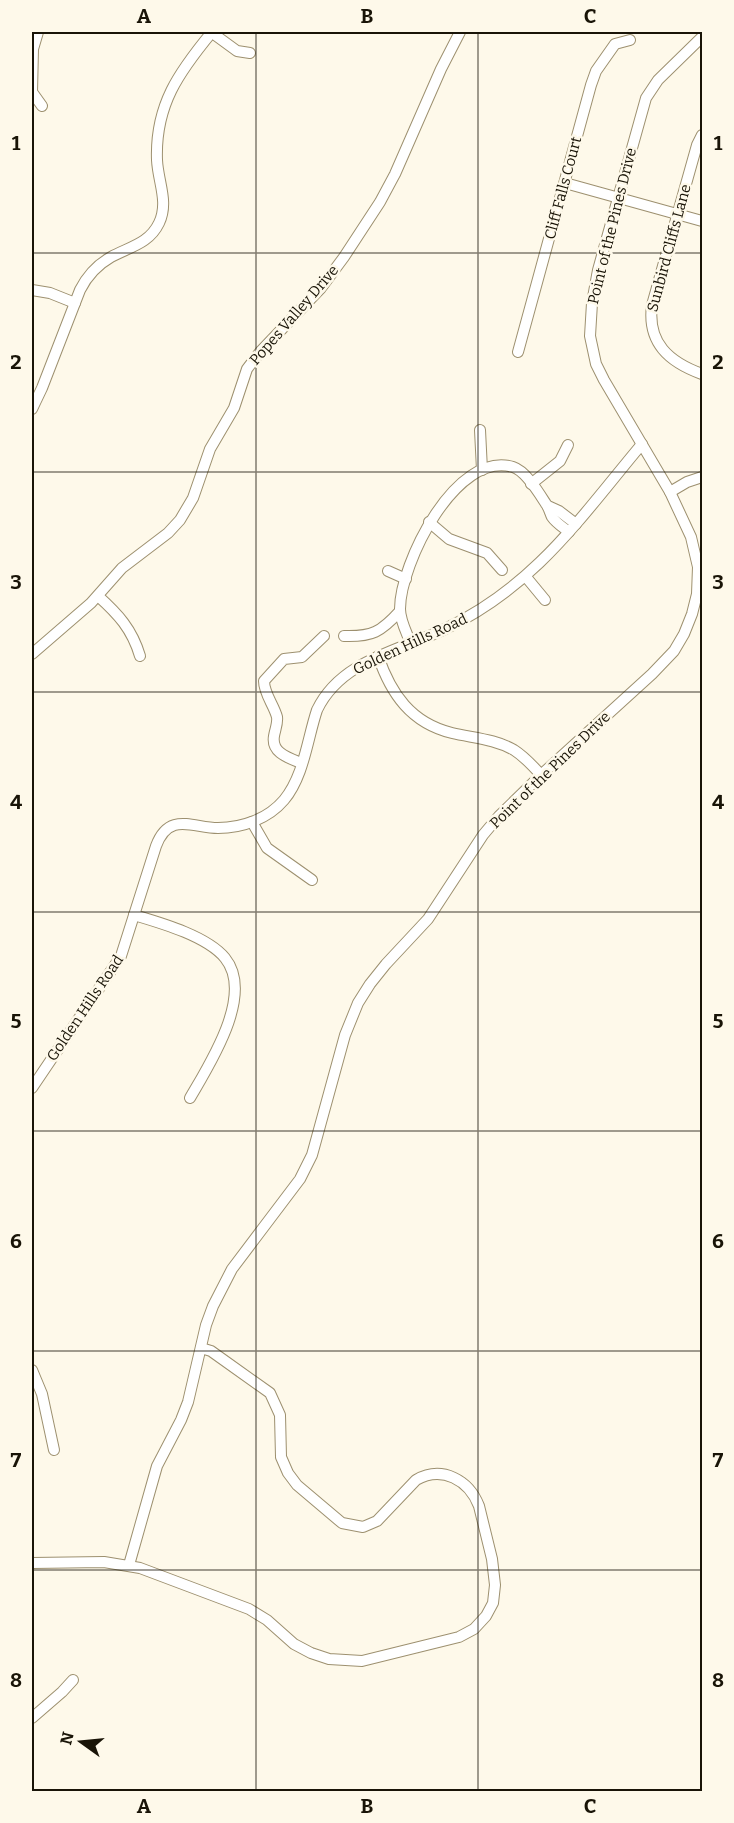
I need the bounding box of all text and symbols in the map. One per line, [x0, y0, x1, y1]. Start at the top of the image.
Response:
text: A [137, 4, 152, 28]
text: B [361, 4, 374, 28]
text: C [584, 4, 596, 28]
text: 1 [12, 131, 21, 155]
text: 1 [714, 131, 723, 155]
street label: Cliff Falls Court [541, 134, 585, 241]
street label: Point of the Pines Drive [584, 146, 640, 306]
street label: Sunbird Cliffs Lane [643, 182, 695, 314]
street label: Popes Valley Drive [246, 261, 342, 369]
text: 2 [10, 350, 22, 374]
text: 2 [712, 350, 724, 374]
text: 3 [10, 570, 22, 594]
text: 3 [712, 570, 724, 594]
street label: Golden Hills Road [350, 610, 470, 678]
street label: Point of the Pines Drive [486, 708, 614, 832]
text: 4 [10, 790, 22, 814]
text: 4 [712, 790, 724, 814]
street label: Golden Hills Road [43, 951, 127, 1064]
text: 5 [11, 1009, 22, 1033]
text: 5 [713, 1009, 724, 1033]
text: 6 [10, 1229, 22, 1253]
text: 6 [712, 1229, 724, 1253]
text: 7 [11, 1448, 22, 1472]
text: 7 [713, 1448, 724, 1472]
text: 8 [10, 1668, 22, 1692]
text: 8 [712, 1668, 724, 1692]
north arrow [51, 1712, 111, 1772]
text: N [56, 1730, 78, 1747]
text: A [137, 1794, 152, 1818]
text: B [361, 1794, 374, 1818]
text: C [584, 1794, 596, 1818]

